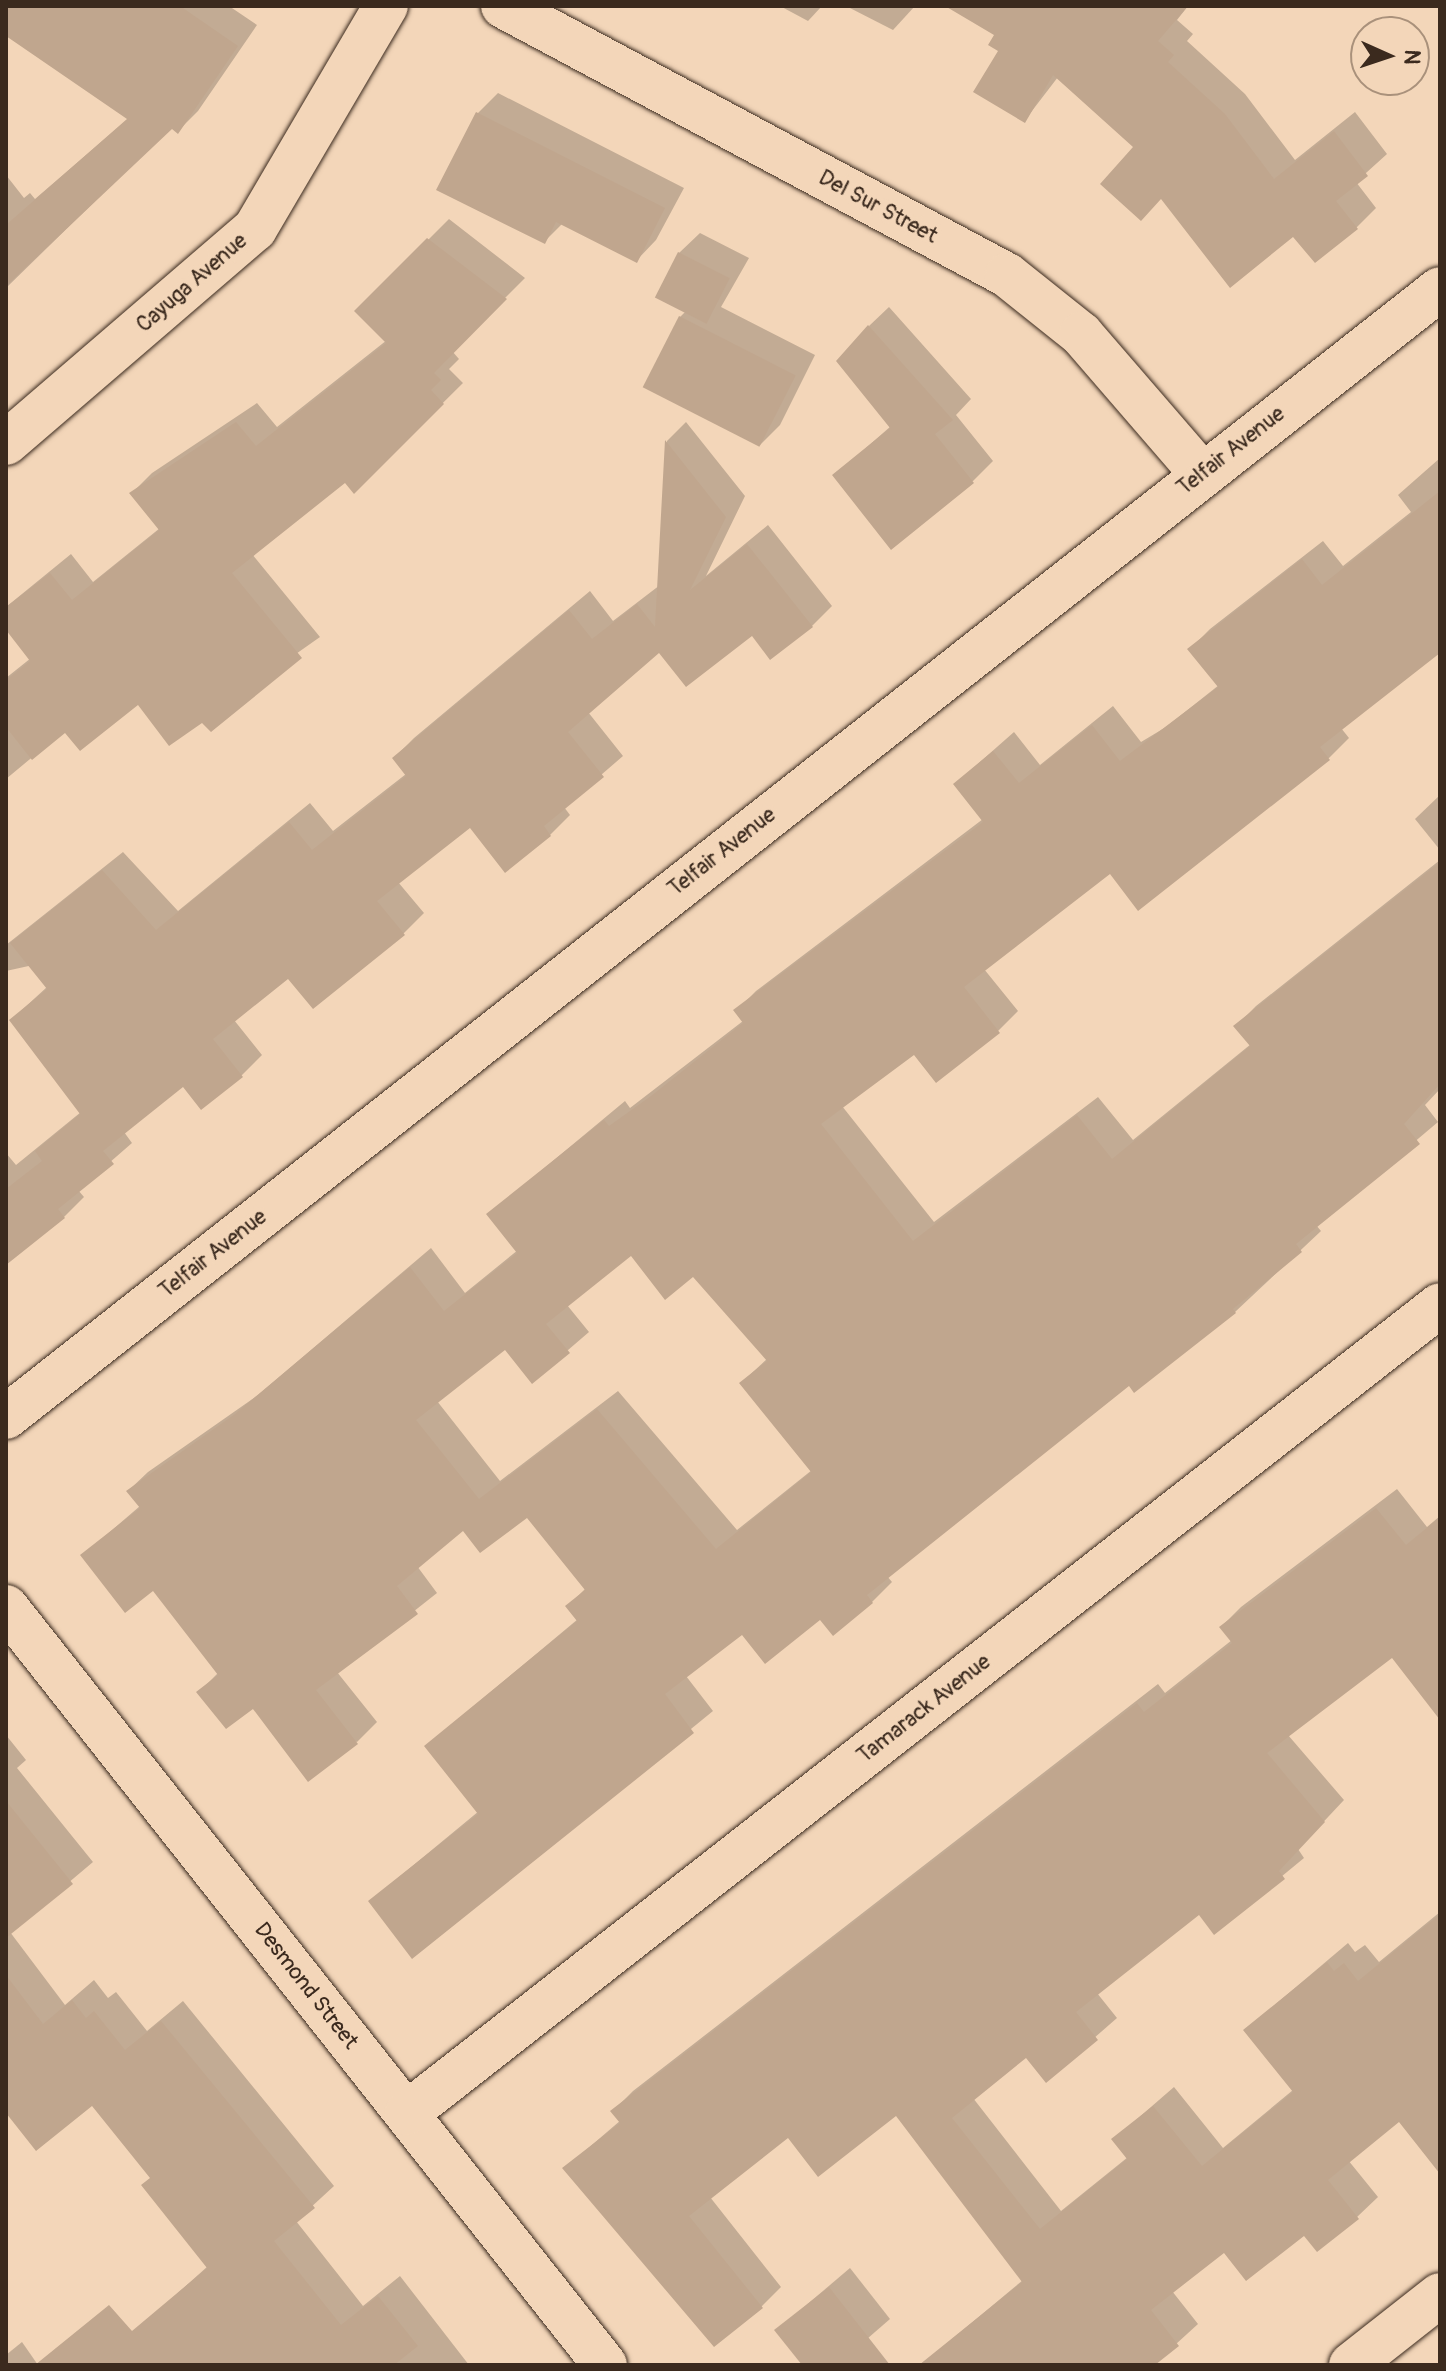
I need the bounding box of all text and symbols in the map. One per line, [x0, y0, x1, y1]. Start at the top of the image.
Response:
north arrow [1350, 16, 1430, 96]
text: N [1398, 49, 1426, 65]
street label: Del Sur Street [814, 165, 942, 249]
street label: Cayuga Avenue [131, 228, 253, 338]
street label: Telfair Avenue [1172, 401, 1290, 501]
street label: Telfair Avenue [663, 802, 781, 902]
street label: Telfair Avenue [154, 1204, 272, 1304]
street label: Tamarack Avenue [852, 1649, 996, 1769]
street label: Desmond Street [248, 1917, 364, 2055]

